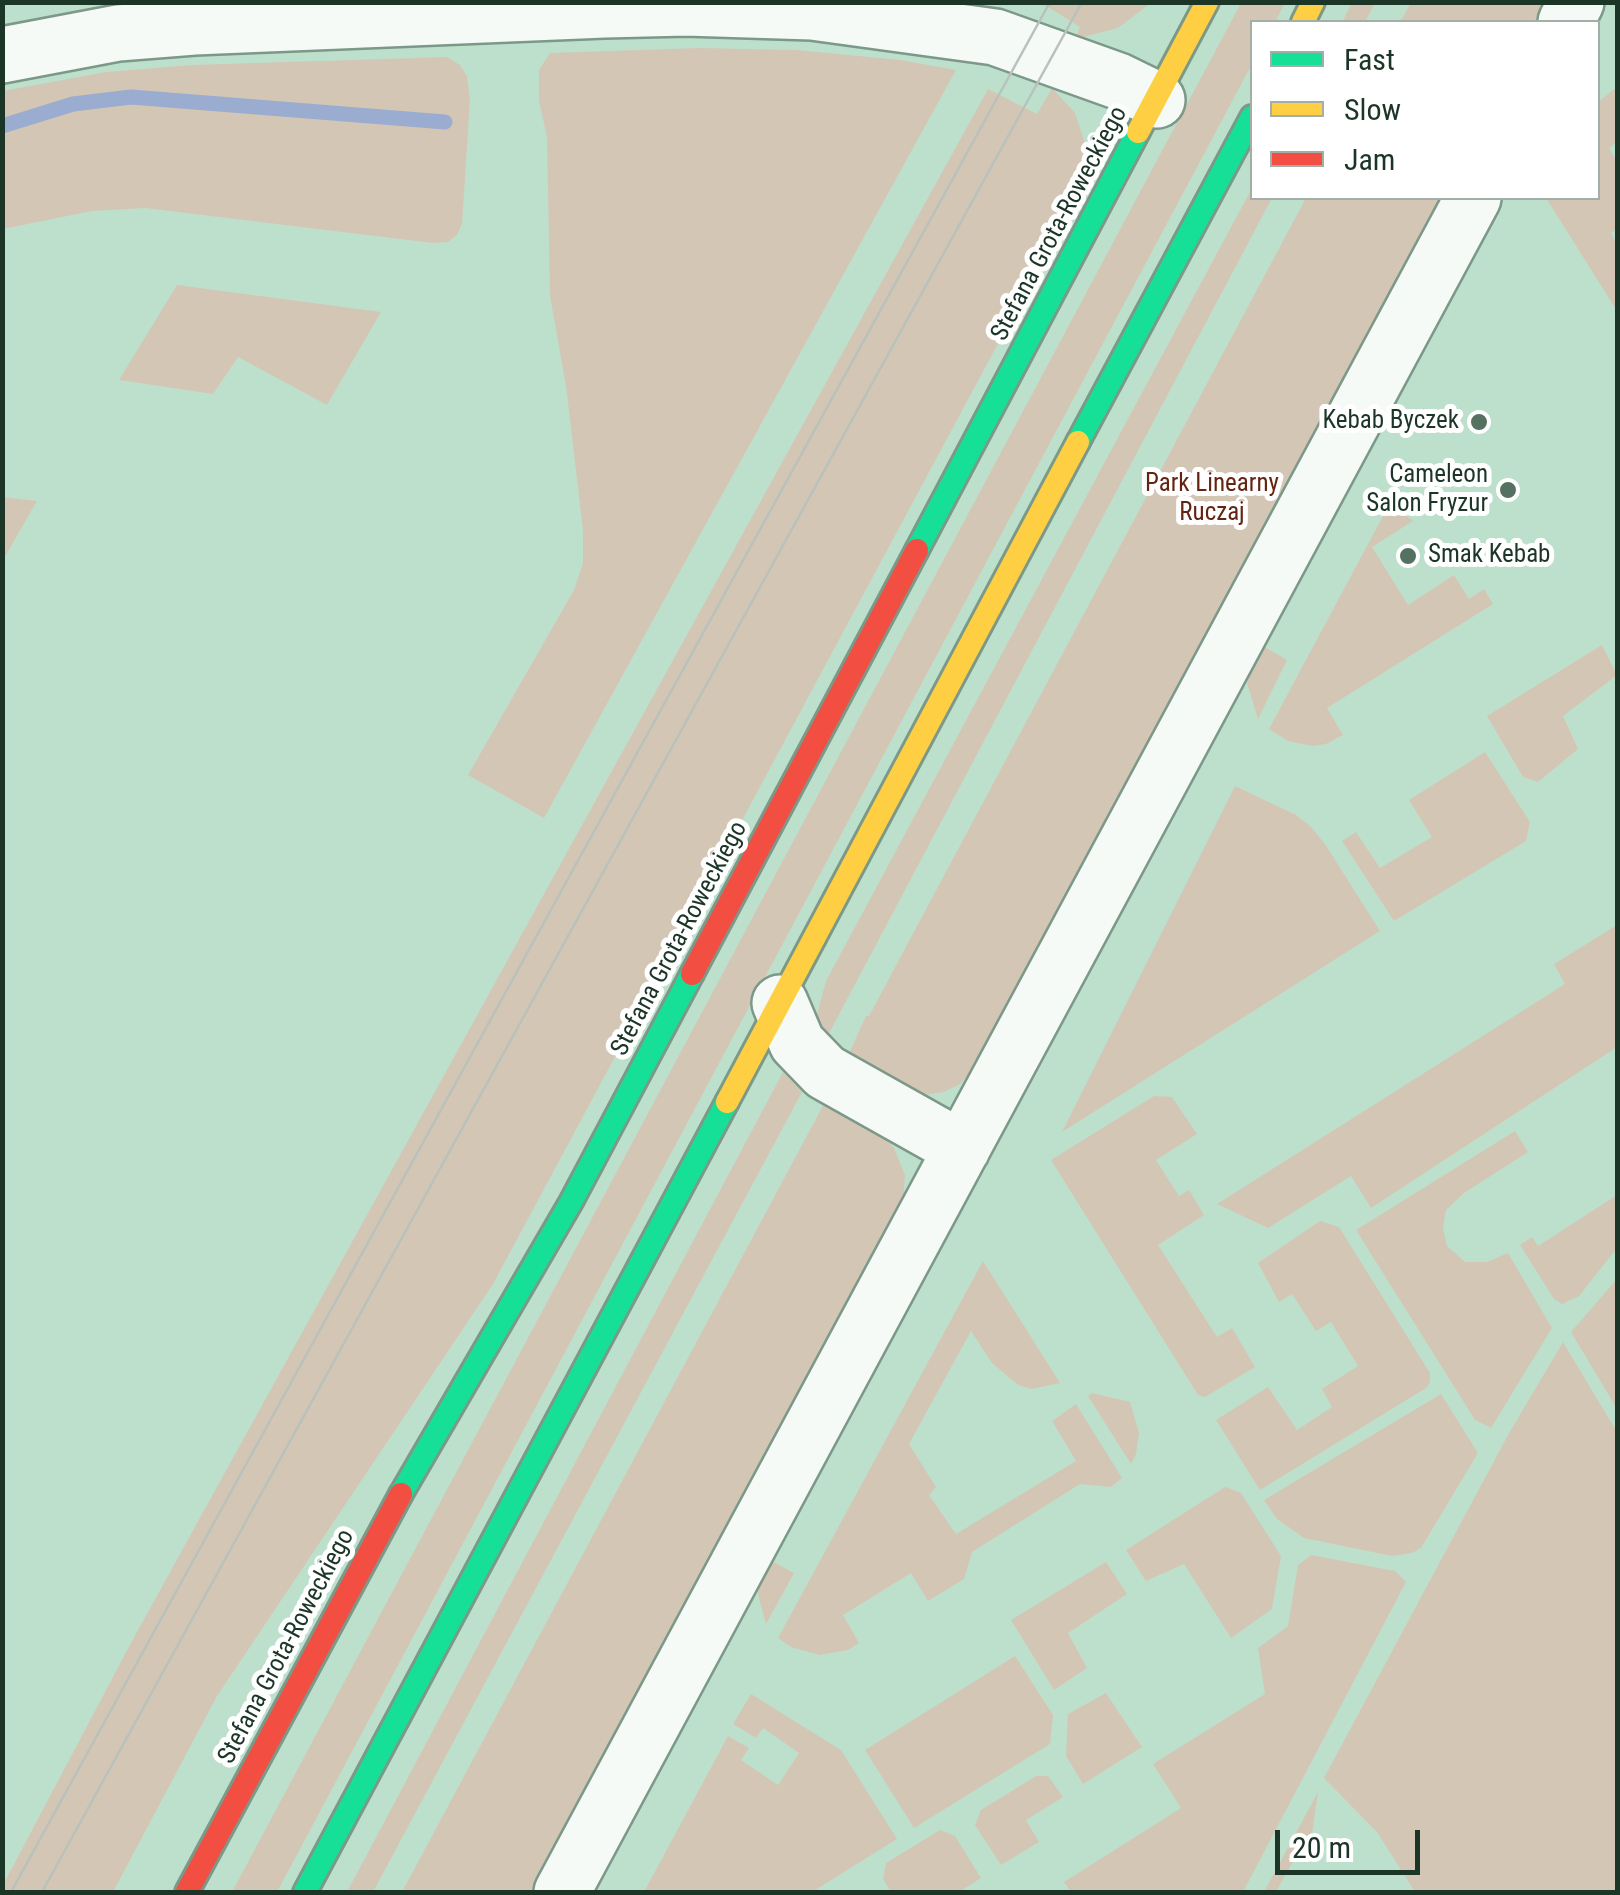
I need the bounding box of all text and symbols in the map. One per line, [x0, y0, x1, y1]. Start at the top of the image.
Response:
legend [1250, 20, 1600, 200]
text: Fast [1344, 42, 1395, 77]
text: Slow [1344, 92, 1401, 127]
street label: Stefana Grota-Roweckiego [985, 102, 1135, 346]
text: Jam [1344, 142, 1395, 177]
place label: Kebab Byczek [1322, 407, 1459, 437]
marker: Kebab Byczek [1468, 411, 1490, 433]
place label: Cameleon Salon Fryzur [1366, 461, 1488, 520]
park label: Park Linearny Ruczaj [1145, 470, 1279, 529]
marker: Cameleon Salon Fryzur [1497, 479, 1519, 501]
place label: Smak Kebab [1428, 541, 1550, 571]
marker: Smak Kebab [1397, 545, 1419, 567]
street label: Stefana Grota-Roweckiego [605, 817, 755, 1061]
street label: Stefana Grota-Roweckiego [212, 1525, 362, 1769]
scale bar [1280, 1810, 1425, 1872]
text: 20 m [1292, 1830, 1351, 1865]

